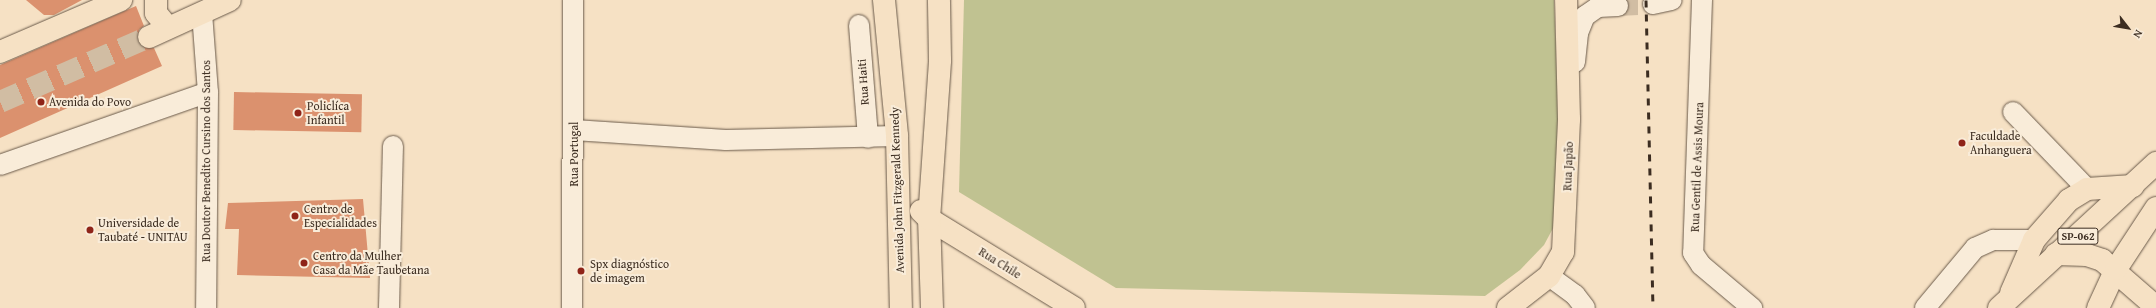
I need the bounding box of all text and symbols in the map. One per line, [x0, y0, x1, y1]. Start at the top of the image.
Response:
north arrow [2108, 8, 2148, 48]
text: N [2130, 27, 2147, 41]
street label: Rua Haiti [854, 58, 872, 106]
street label: Rua Doutor Benedito Cursino dos Santos [199, 60, 213, 262]
place label: Avenida do Povo [49, 95, 131, 109]
marker: Avenida do Povo [36, 97, 46, 107]
place label: Policlíca Infantil [307, 99, 349, 127]
street label: Rua Gentil de Assis Moura [1688, 102, 1706, 232]
marker: Policlíca Infantil [292, 107, 304, 119]
street label: Avenida John Fitzgerald Kennedy [887, 107, 907, 273]
street label: Rua Portugal [567, 122, 581, 186]
place label: Faculdade Anhanguera [1970, 129, 2032, 157]
marker: Faculdade Anhanguera [1957, 138, 1967, 148]
street label: Rua Japão [1560, 141, 1576, 191]
place label: Centro de Especialidades [304, 202, 377, 230]
marker: Centro de Especialidades [289, 210, 301, 222]
place label: Universidade de Taubaté - UNITAU [98, 216, 188, 244]
marker: Universidade de Taubaté - UNITAU [85, 225, 95, 235]
road number: SP-062 [2057, 227, 2099, 245]
street label: Rua Chile [976, 244, 1024, 282]
place label: Centro da Mulher Casa da Mãe Taubetana [313, 249, 429, 277]
marker: Centro da Mulher Casa da Mãe Taubetana [298, 257, 310, 269]
place label: Spx diagnóstico de imagem [590, 257, 669, 285]
marker: Spx diagnóstico de imagem [575, 265, 587, 277]

